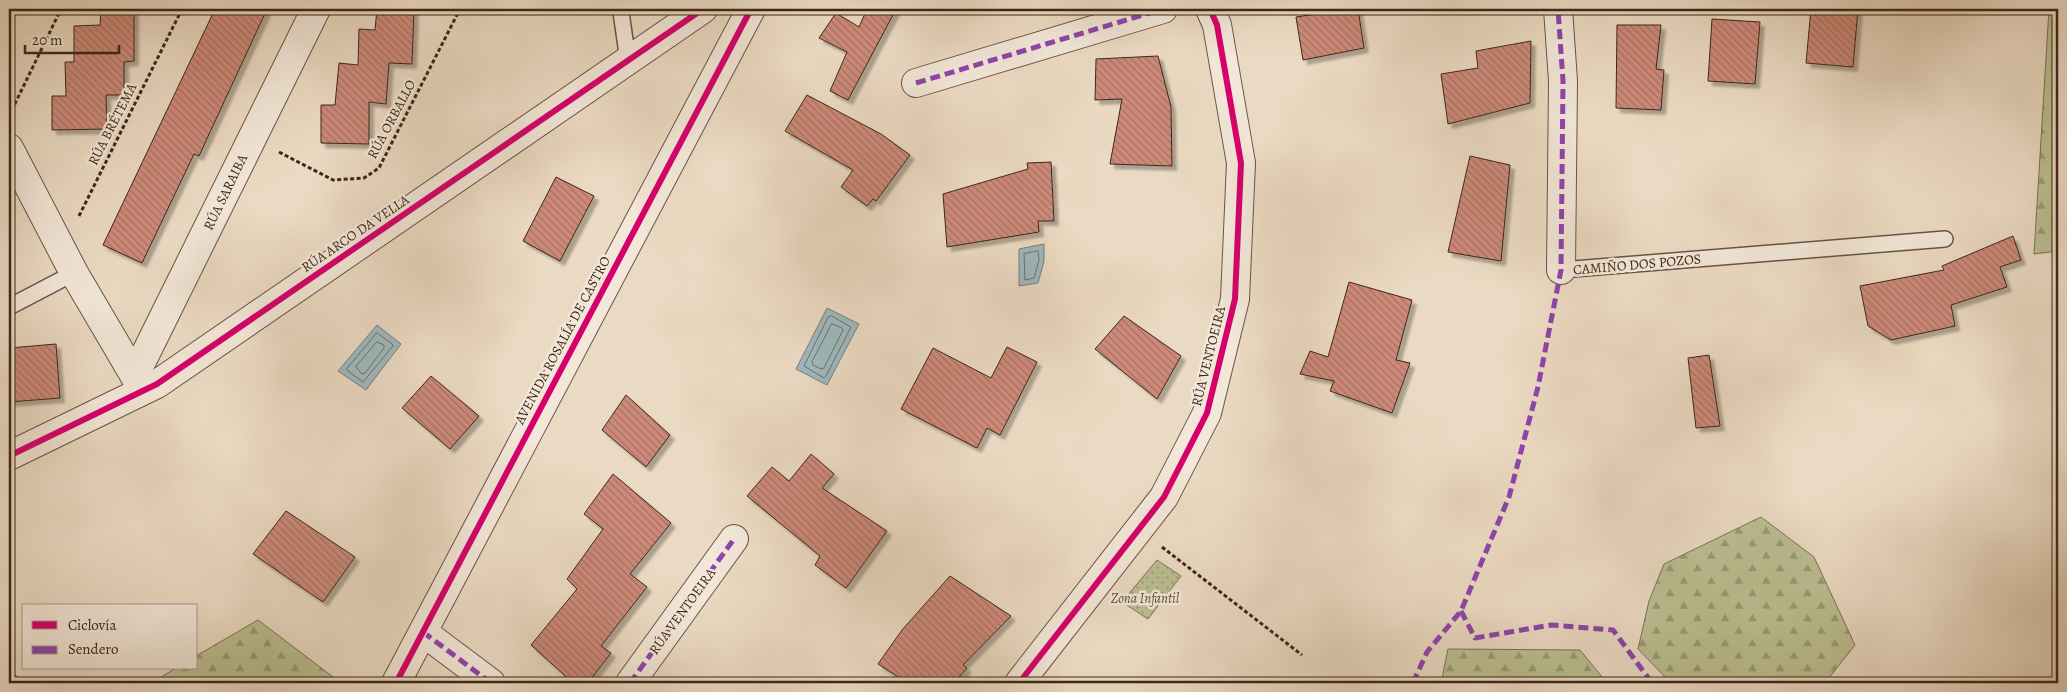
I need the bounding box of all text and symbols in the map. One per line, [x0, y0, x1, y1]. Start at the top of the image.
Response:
scale bar [25, 22, 119, 54]
text: 20 m [32, 30, 63, 50]
street label: RÚA ORBALLO [363, 76, 420, 162]
street label: RÚA BRÉTEMA [84, 79, 142, 169]
street label: RÚA SARAIBA [199, 150, 252, 233]
street label: RÚA ARCO DA VELLA [298, 190, 414, 277]
street label: CAMIÑO DOS POZOS [1572, 249, 1702, 280]
street label: AVENIDA ROSALÍA DE CASTRO [510, 253, 615, 428]
street label: RÚA VENTOEIRA [1187, 303, 1230, 408]
street label: RÚA VENTOEIRA [645, 564, 721, 658]
park label: Zona Infantil [1111, 589, 1180, 608]
legend [22, 604, 198, 670]
text: Ciclovía [68, 615, 116, 635]
text: Sendero [68, 639, 118, 659]

